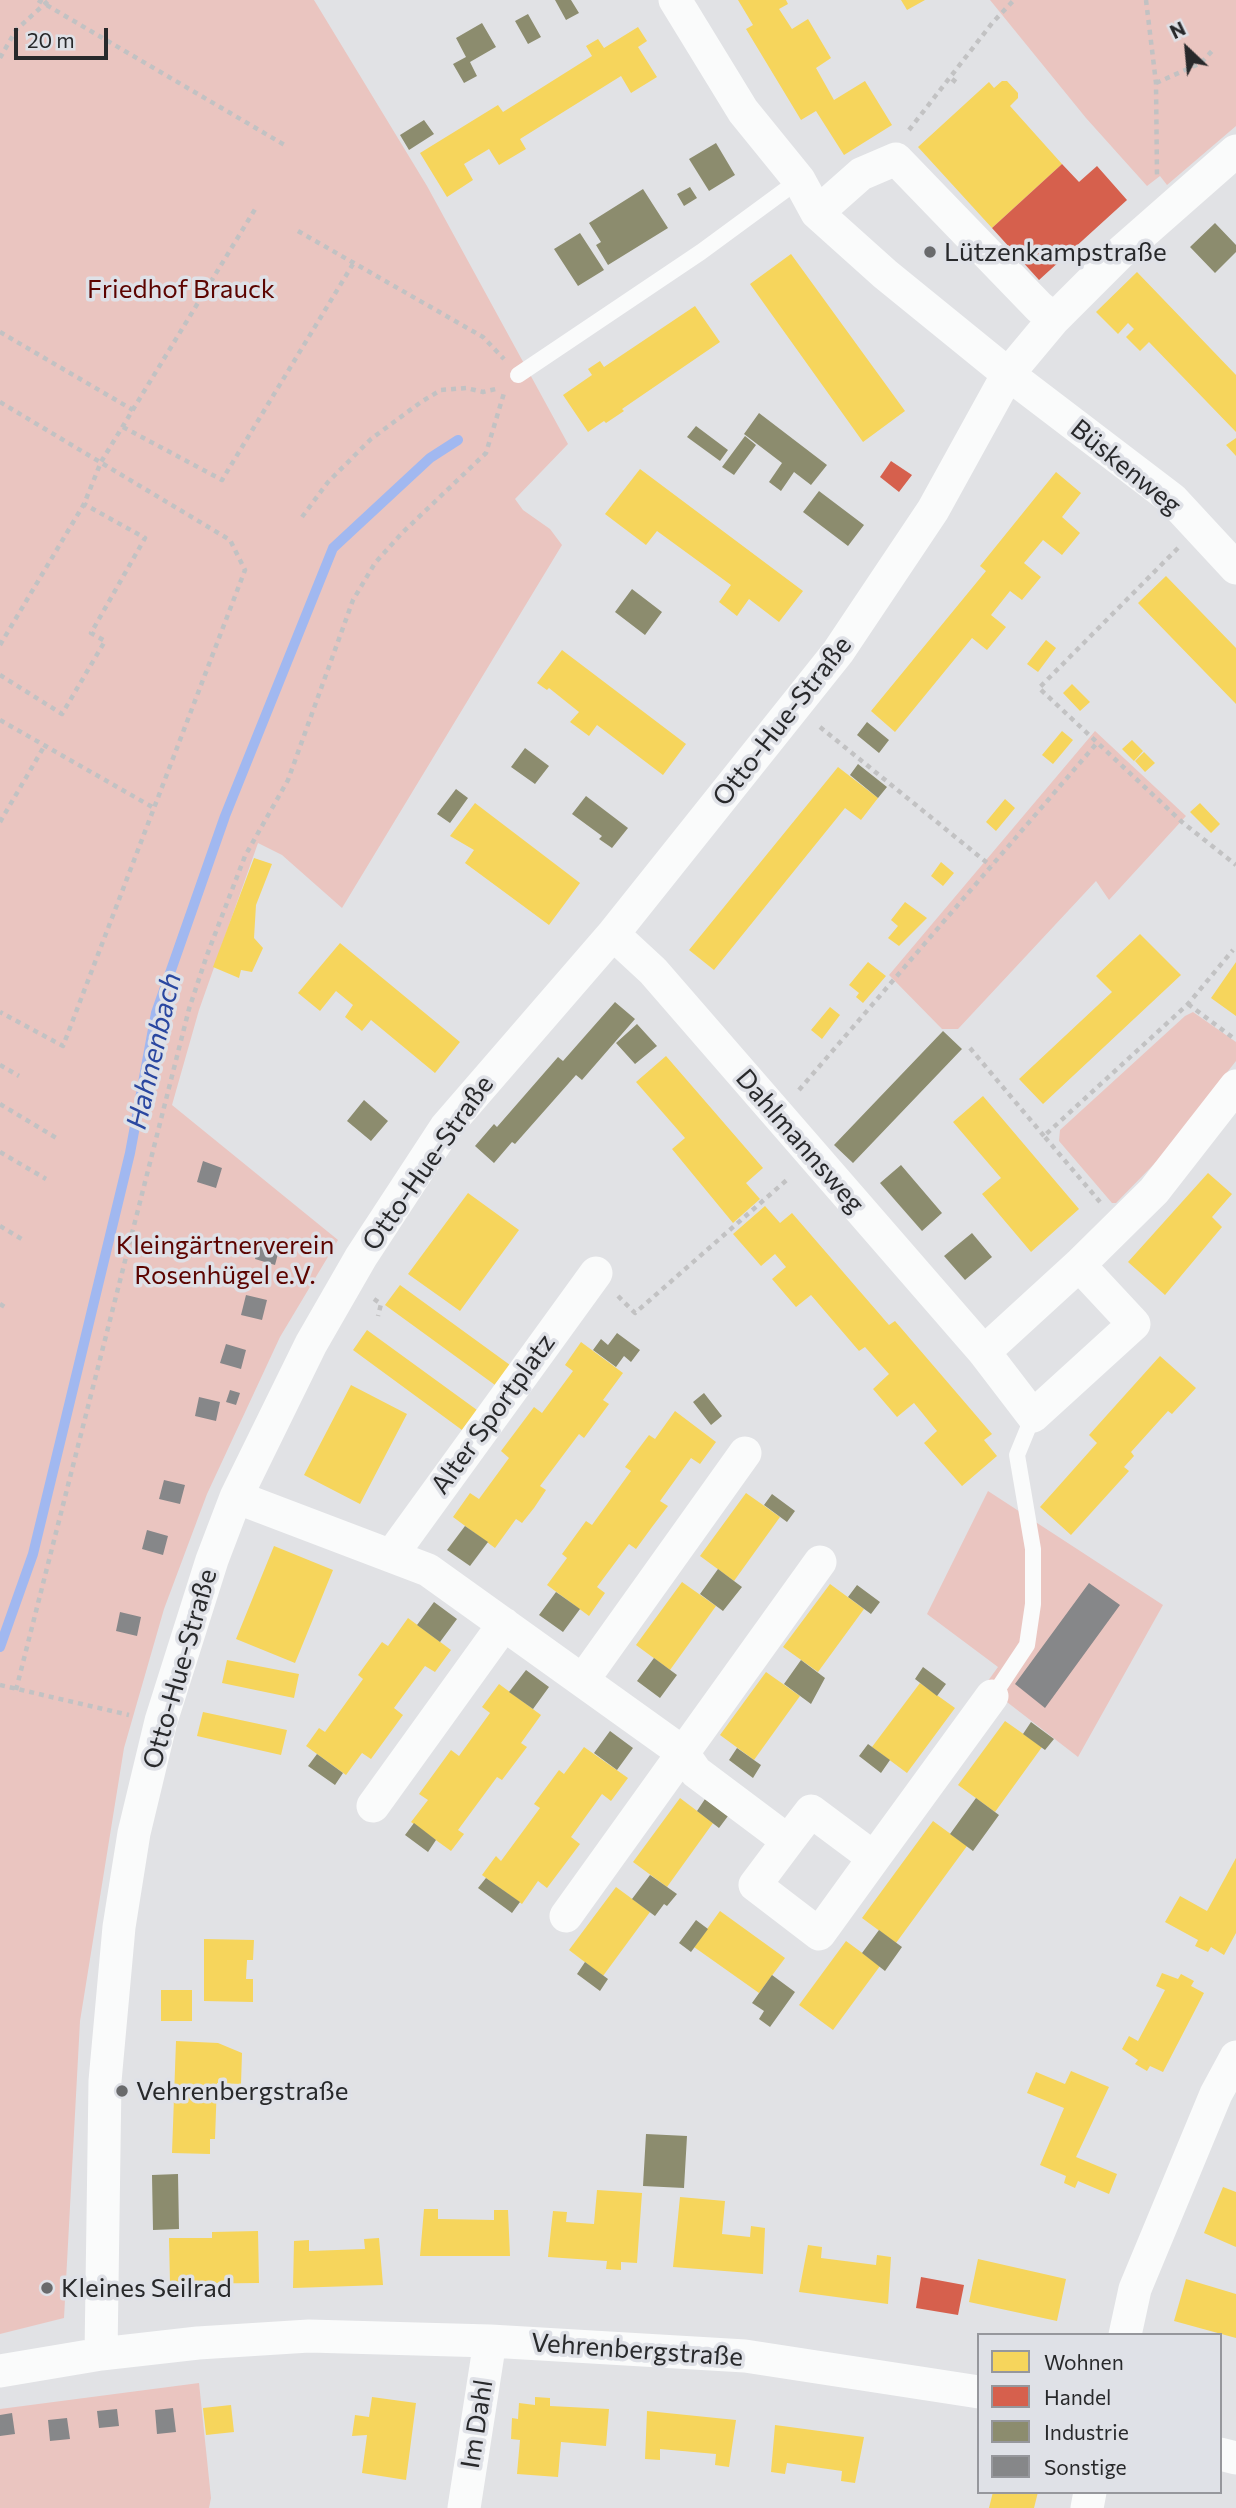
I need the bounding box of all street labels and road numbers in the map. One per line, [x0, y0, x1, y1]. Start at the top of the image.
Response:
street label: Büskenweg [1064, 413, 1188, 521]
street label: Otto-Hue-Straße [706, 630, 858, 812]
street label: Dahlmannsweg [729, 1063, 871, 1219]
street label: Otto-Hue-Straße [356, 1069, 500, 1257]
street label: Alter Sportplatz [424, 1328, 562, 1500]
street label: Otto-Hue-Straße [137, 1565, 223, 1773]
street label: Vehrenbergstraße [530, 2327, 744, 2373]
street label: Im Dahl [455, 2378, 499, 2470]

